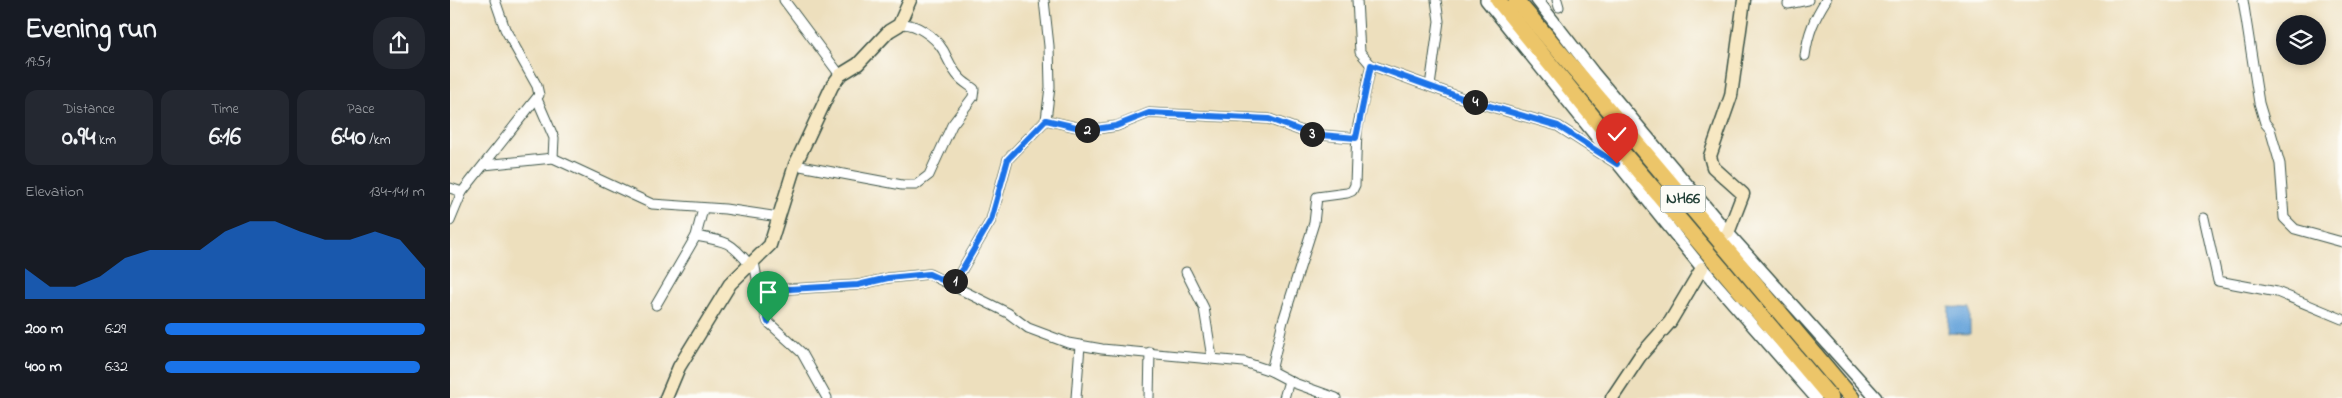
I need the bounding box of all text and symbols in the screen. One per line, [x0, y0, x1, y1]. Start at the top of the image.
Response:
text: Evening run [25, 10, 157, 51]
map controls [2276, 15, 2326, 65]
button: layers [2276, 15, 2326, 65]
button: share [373, 17, 425, 69]
text: 19:51 [25, 50, 51, 74]
pin: 4 [1462, 90, 1488, 114]
text: 4 [1473, 92, 1478, 113]
text: Distance [63, 99, 115, 120]
text: Time [211, 99, 239, 120]
text: Pace [347, 99, 375, 120]
pin [1596, 113, 1638, 164]
pin: 2 [1074, 118, 1100, 142]
text: 0.94 [62, 120, 96, 156]
text: 6:16 [209, 120, 241, 156]
text: 6:40 [331, 120, 366, 156]
text: 2 [1084, 120, 1091, 141]
icon: check [1603, 120, 1631, 148]
pin: 3 [1300, 122, 1324, 146]
text: 3 [1310, 124, 1315, 145]
text: km [96, 130, 116, 151]
text: /km [366, 130, 391, 151]
text: Elevation [25, 180, 84, 204]
text: 134–141 m [369, 180, 425, 204]
road number: NH66 [1660, 185, 1706, 212]
pin: 1 [942, 268, 968, 294]
pin [747, 271, 789, 322]
text: 1 [953, 271, 958, 292]
icon: arrive [754, 278, 782, 306]
text: 200 m [25, 317, 63, 341]
text: 6:29 [105, 317, 126, 341]
text: 400 m [25, 355, 62, 379]
text: 6:32 [105, 355, 128, 379]

